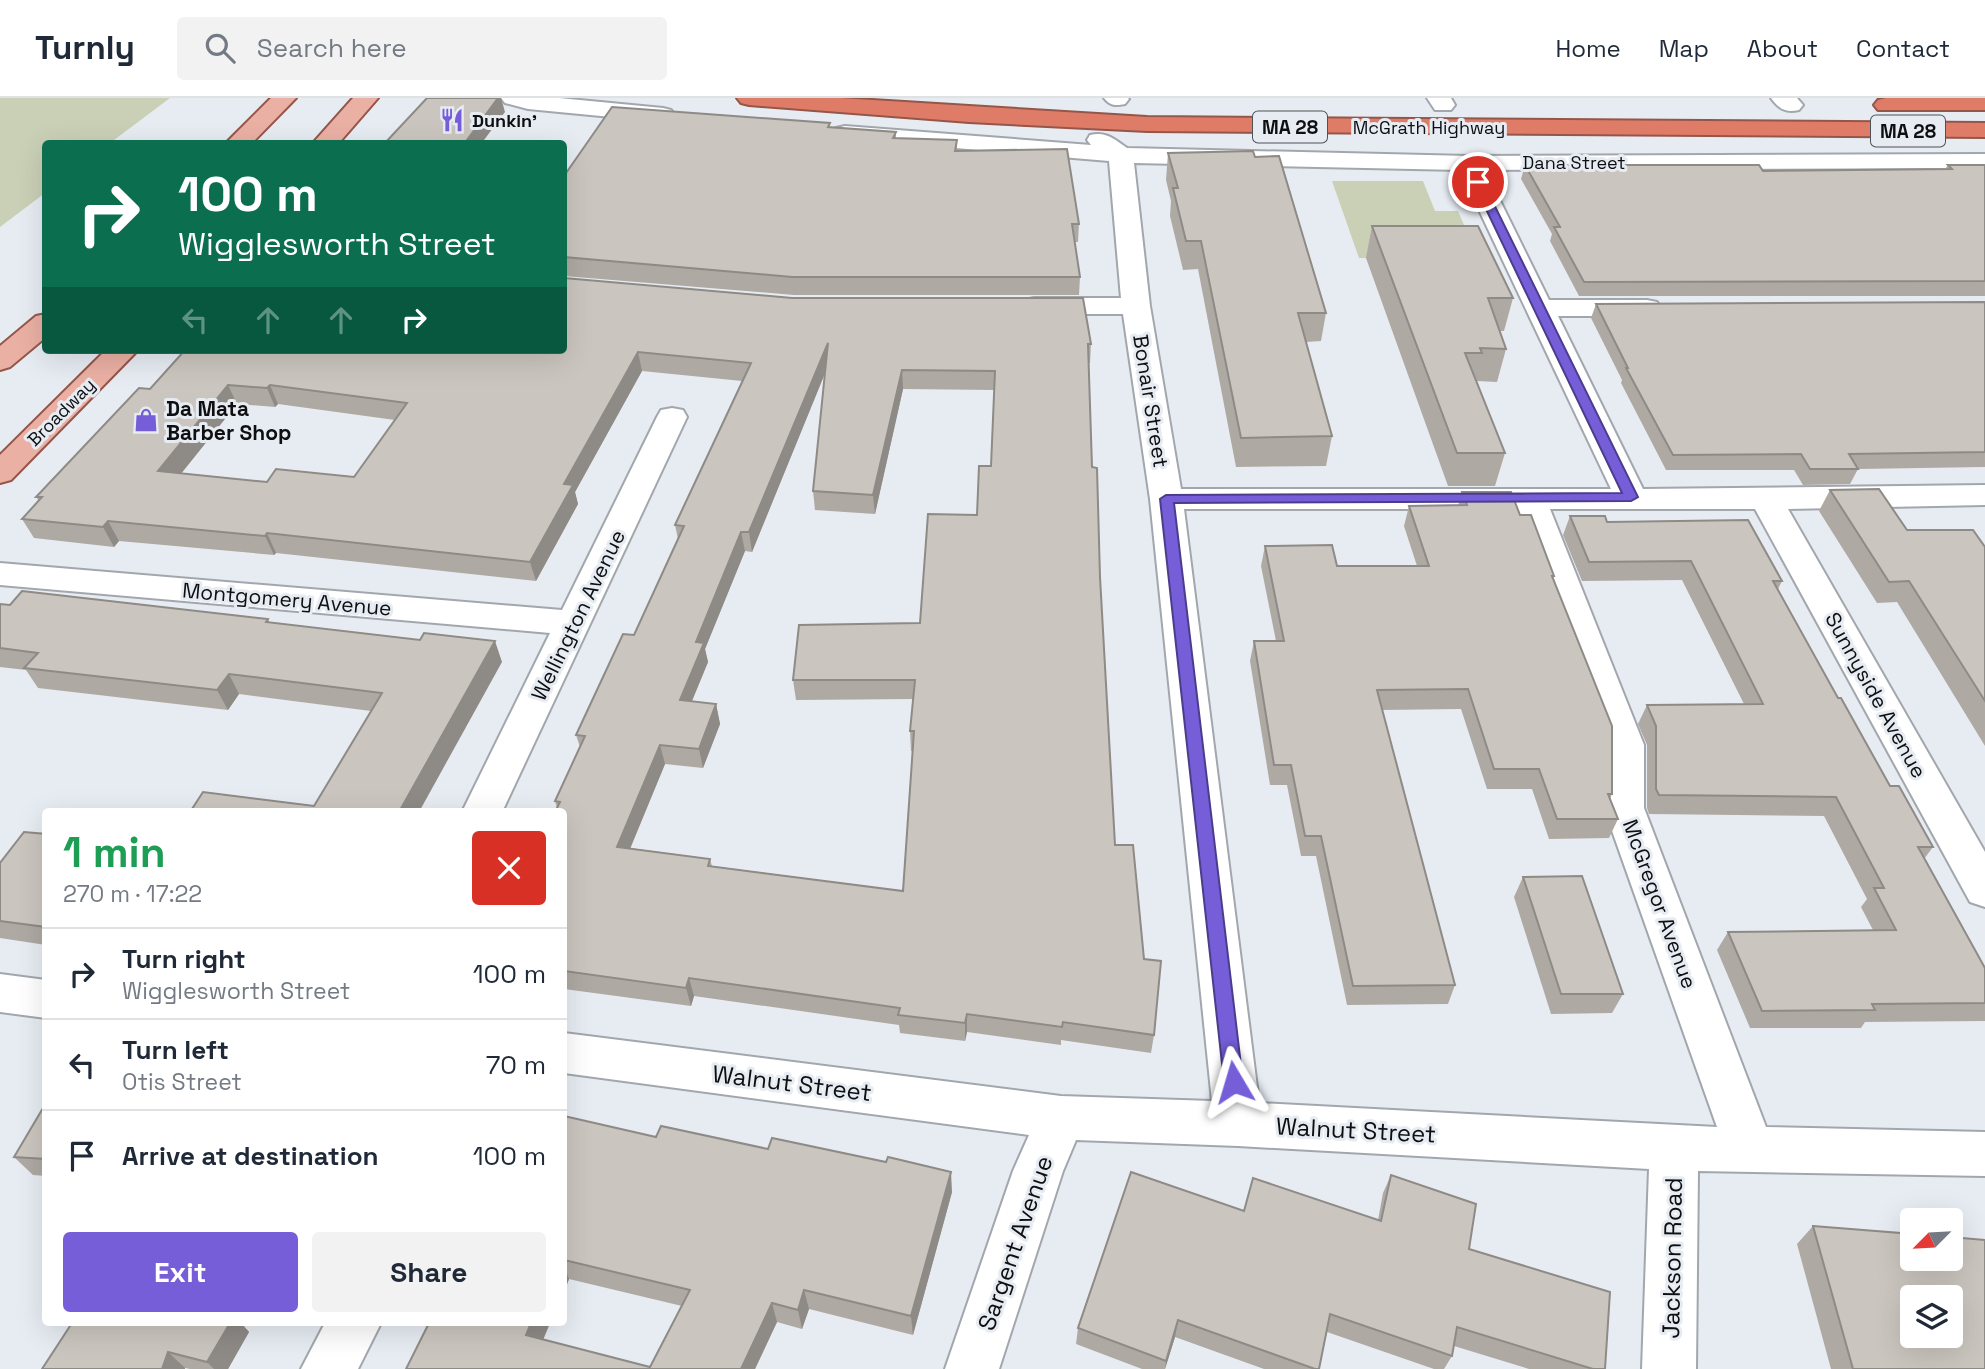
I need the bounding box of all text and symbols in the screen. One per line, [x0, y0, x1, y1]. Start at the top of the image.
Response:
search box [177, 17, 667, 80]
text: Turnly [35, 27, 135, 69]
icon: search [201, 29, 239, 67]
text: Search here [257, 31, 407, 65]
text: Home [1555, 33, 1621, 64]
text: Map [1659, 33, 1709, 64]
text: About [1747, 33, 1818, 64]
text: Contact [1856, 33, 1950, 64]
restaurant icon: Dunkin' [438, 106, 466, 134]
place label: Dunkin' [472, 109, 537, 132]
road number: MA 28 [1253, 112, 1327, 142]
street label: McGrath Highway [1353, 116, 1505, 139]
road number: MA 28 [1871, 116, 1945, 146]
street label: Dana Street [1522, 151, 1626, 174]
pin [1448, 152, 1508, 212]
text: 100 m [178, 163, 318, 225]
icon: arrive [1459, 163, 1497, 201]
icon: right [63, 168, 154, 259]
text: Wigglesworth Street [178, 224, 496, 264]
icon: left [176, 301, 214, 339]
icon: ahead [249, 301, 287, 339]
icon: ahead [322, 301, 360, 339]
icon: right [395, 301, 433, 339]
street label: Bonair Street [1127, 332, 1175, 470]
street label: Broadway [22, 373, 100, 451]
place label: Da Mata Barber Shop [166, 395, 291, 446]
shop icon: Da Mata Barber Shop [132, 406, 160, 434]
street label: Wellington Avenue [525, 525, 631, 705]
street label: Montgomery Avenue [181, 576, 393, 622]
street label: Sunnyside Avenue [1819, 607, 1933, 783]
street label: McGregor Avenue [1617, 816, 1703, 992]
text: 1 min [63, 826, 166, 879]
button: close [472, 831, 546, 905]
text: 270 m · 17:22 [63, 879, 202, 909]
text: Turn right [122, 942, 246, 976]
icon: right [63, 955, 101, 993]
text: 100 m [473, 957, 546, 991]
text: Wigglesworth Street [122, 976, 350, 1006]
text: Turn left [122, 1033, 229, 1067]
position arrow [1197, 1045, 1271, 1119]
icon: left [63, 1046, 101, 1084]
text: 70 m [486, 1048, 546, 1082]
street label: Walnut Street [711, 1058, 873, 1108]
text: Otis Street [122, 1067, 242, 1097]
street label: Walnut Street [1275, 1110, 1437, 1150]
icon: arrive [63, 1137, 101, 1175]
text: Arrive at destination [122, 1139, 379, 1173]
text: 100 m [473, 1139, 546, 1173]
street label: Sargent Avenue [971, 1152, 1059, 1334]
street label: Jackson Road [1655, 1177, 1689, 1339]
north arrow [1900, 1208, 1964, 1270]
map controls [1900, 1208, 1963, 1348]
button: Exit [63, 1232, 298, 1312]
button: Share [312, 1232, 546, 1312]
button: layers [1900, 1285, 1963, 1348]

